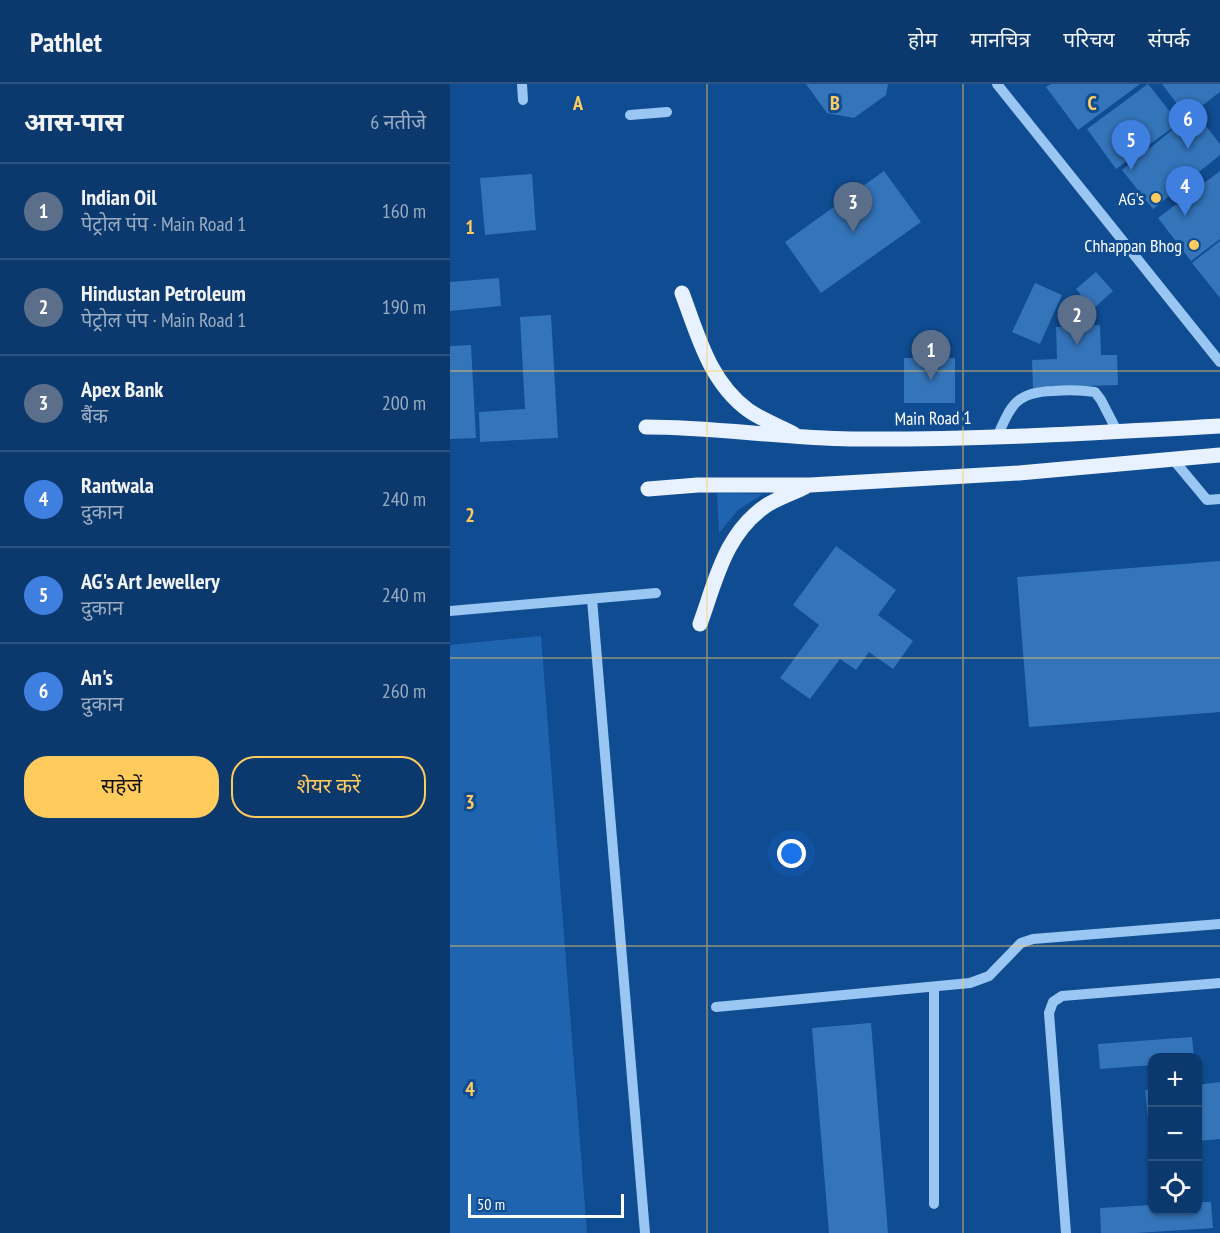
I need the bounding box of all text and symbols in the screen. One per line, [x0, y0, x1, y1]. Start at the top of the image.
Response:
text: Pathlet [30, 23, 102, 60]
text: होम [908, 26, 937, 53]
text: मानचित्र [970, 26, 1030, 53]
text: परिचय [1063, 26, 1115, 53]
text: संपर्क [1148, 26, 1190, 53]
text: A [572, 90, 584, 116]
text: B [830, 90, 840, 116]
text: C [1087, 90, 1097, 116]
pin: 6 [1168, 100, 1208, 149]
text: आस-पास [24, 105, 124, 138]
text: 6 नतीजे [370, 109, 426, 135]
pin: 5 [1112, 120, 1150, 170]
pin: 4 [1166, 166, 1204, 216]
pin: 3 [834, 182, 872, 232]
text: Indian Oil [81, 183, 157, 211]
place label: AG's [1119, 187, 1144, 210]
marker: AG's [1149, 191, 1163, 205]
text: 1 [39, 198, 48, 224]
text: 160 m [382, 198, 426, 224]
text: पेट्रोल पंप · Main Road 1 [81, 211, 246, 237]
text: 1 [465, 214, 475, 240]
place label: Chhappan Bhog [1084, 234, 1182, 257]
marker: Chhappan Bhog [1187, 238, 1201, 252]
text: Hindustan Petroleum [81, 279, 246, 307]
text: 2 [39, 294, 48, 320]
text: 190 m [382, 294, 426, 320]
pin: 2 [1058, 296, 1096, 345]
text: पेट्रोल पंप · Main Road 1 [81, 307, 246, 333]
pin: 1 [912, 330, 950, 380]
text: Apex Bank [81, 375, 163, 403]
text: 3 [39, 390, 48, 416]
text: 200 m [382, 390, 426, 416]
text: बैंक [81, 403, 108, 429]
street label: Main Road 1 [894, 406, 972, 430]
text: Rantwala [81, 471, 154, 499]
text: 4 [39, 486, 48, 512]
text: 240 m [382, 486, 426, 512]
text: दुकान [81, 499, 123, 525]
text: 2 [465, 502, 475, 528]
text: AG's Art Jewellery [81, 567, 220, 595]
text: 5 [39, 582, 48, 608]
text: 240 m [382, 582, 426, 608]
text: दुकान [81, 595, 123, 621]
text: An's [81, 663, 113, 691]
text: 6 [39, 678, 48, 704]
text: 260 m [382, 678, 426, 704]
text: दुकान [81, 691, 123, 717]
button: सहेजें [24, 756, 219, 818]
button: शेयर करें [231, 756, 426, 818]
text: 3 [465, 789, 475, 815]
your location [777, 839, 806, 868]
map controls [1148, 1053, 1202, 1215]
button: + [1148, 1053, 1202, 1107]
text: 4 [465, 1076, 475, 1102]
button: − [1148, 1107, 1202, 1161]
button: locate [1148, 1161, 1202, 1215]
scale bar [468, 1191, 624, 1218]
text: 50 m [477, 1194, 505, 1214]

